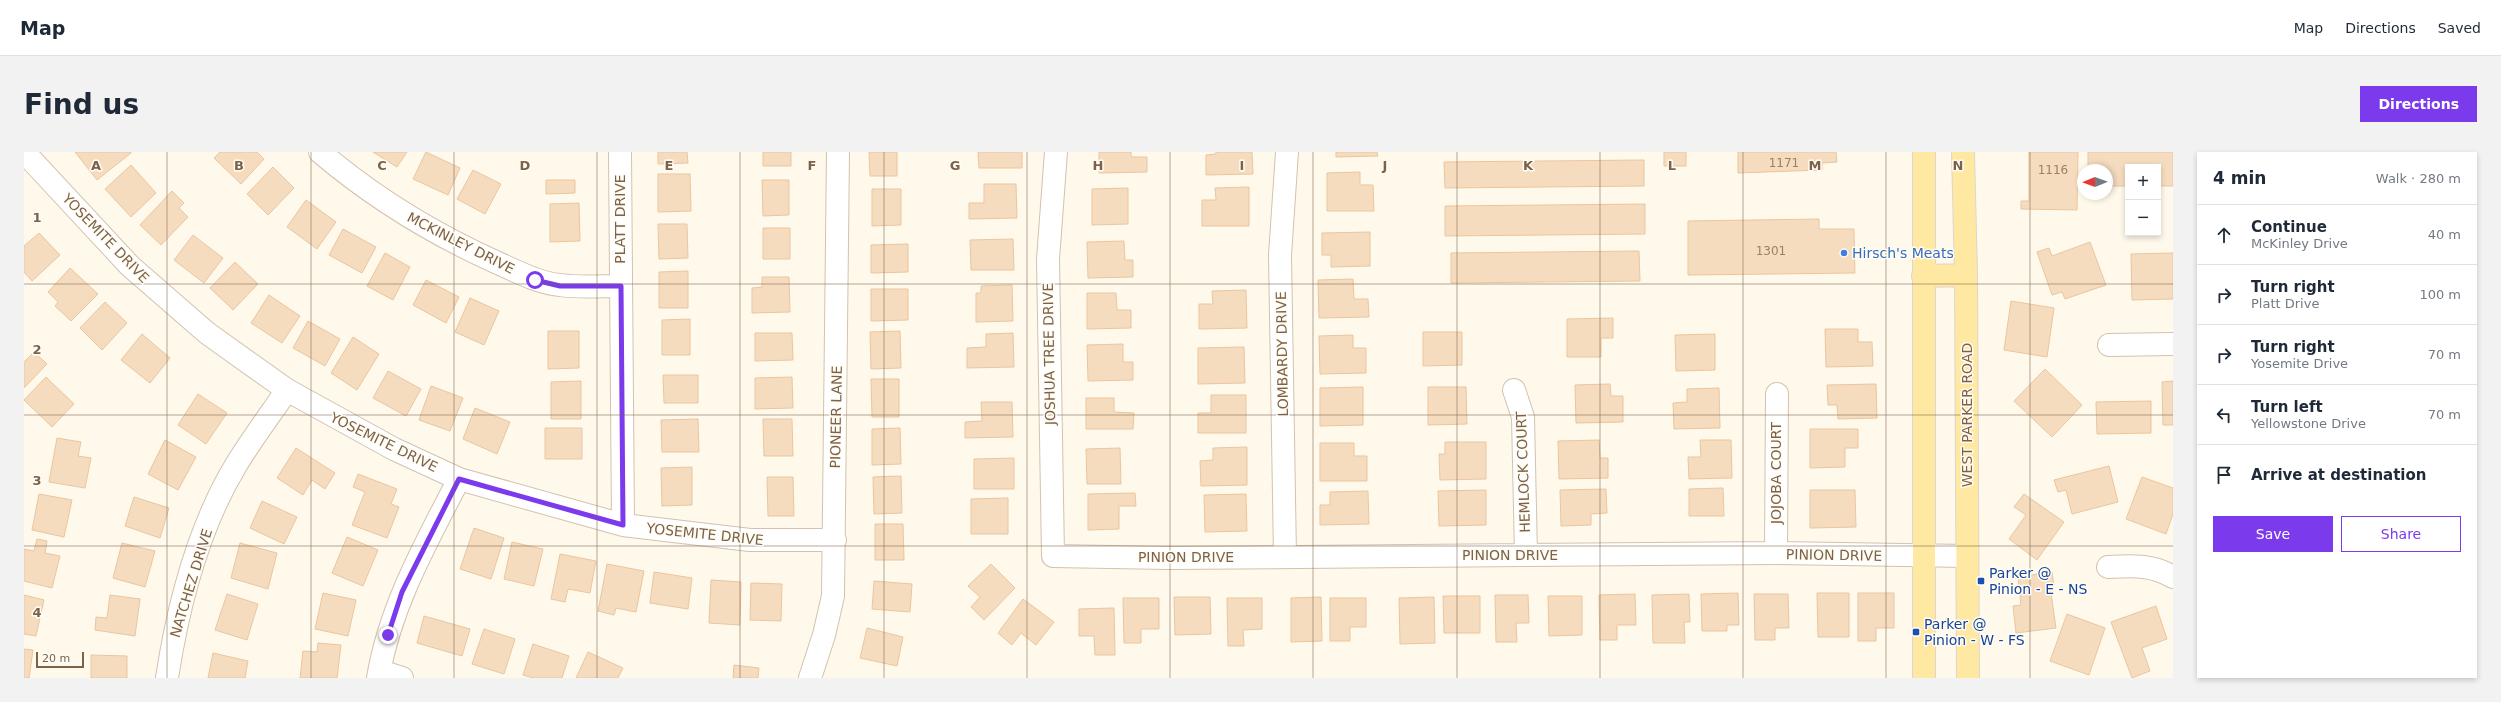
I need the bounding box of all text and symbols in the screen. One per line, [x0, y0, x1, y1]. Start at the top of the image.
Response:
text: Map [20, 17, 65, 39]
text: Map [2294, 20, 2323, 36]
text: Directions [2345, 20, 2416, 36]
text: Saved [2438, 20, 2481, 36]
button: Directions [2360, 86, 2477, 122]
text: Find us [24, 88, 139, 121]
house number: 1171 [1769, 156, 1799, 170]
text: A [91, 158, 101, 173]
text: B [234, 158, 244, 173]
text: C [377, 158, 387, 173]
text: D [520, 158, 531, 173]
text: E [665, 158, 673, 173]
text: F [808, 158, 816, 173]
text: G [950, 158, 960, 173]
text: H [1093, 158, 1103, 173]
text: I [1240, 158, 1244, 173]
text: J [1382, 158, 1387, 173]
text: K [1523, 158, 1534, 173]
text: L [1668, 158, 1676, 173]
text: M [1809, 158, 1821, 173]
text: N [1953, 158, 1963, 173]
house number: 1116 [2038, 163, 2068, 177]
north arrow [2077, 164, 2113, 200]
map controls [2125, 164, 2161, 236]
button: + [2125, 164, 2161, 200]
text: 4 min [2213, 168, 2266, 188]
text: Walk · 280 m [2376, 171, 2461, 186]
street label: PLATT DRIVE [612, 174, 628, 264]
street label: YOSEMITE DRIVE [59, 189, 153, 286]
button: − [2125, 200, 2161, 236]
street label: MCKINLEY DRIVE [405, 209, 517, 277]
text: 1 [32, 210, 42, 225]
text: Continue [2251, 218, 2327, 236]
icon: ahead [2213, 224, 2235, 246]
text: 40 m [2428, 227, 2461, 242]
text: McKinley Drive [2251, 236, 2348, 251]
house number: 1301 [1756, 244, 1786, 258]
place label: Hirsch's Meats [1852, 245, 1954, 261]
marker: Hirsch's Meats [1839, 248, 1849, 258]
route start [526, 271, 544, 289]
text: Turn right [2251, 278, 2335, 296]
street label: JOSHUA TREE DRIVE [1040, 283, 1058, 426]
icon: right [2213, 284, 2235, 306]
text: 100 m [2419, 287, 2461, 302]
street label: LOMBARDY DRIVE [1273, 291, 1291, 417]
text: Platt Drive [2251, 296, 2319, 311]
text: Turn right [2251, 338, 2335, 356]
text: 2 [32, 342, 42, 357]
street label: WEST PARKER ROAD [1959, 343, 1975, 487]
icon: right [2213, 344, 2235, 366]
text: 70 m [2428, 347, 2461, 362]
text: Yosemite Drive [2251, 356, 2348, 371]
street label: PIONEER LANE [827, 365, 845, 469]
text: Turn left [2251, 398, 2323, 416]
icon: left [2213, 404, 2235, 426]
text: 70 m [2428, 407, 2461, 422]
street label: YOSEMITE DRIVE [327, 409, 440, 475]
street label: HEMLOCK COURT [1513, 411, 1533, 533]
text: Yellowstone Drive [2251, 416, 2366, 431]
street label: JOJOBA COURT [1768, 421, 1784, 525]
icon: arrive [2213, 464, 2235, 486]
text: Arrive at destination [2251, 466, 2426, 484]
text: 3 [32, 473, 42, 488]
button: Save [2213, 516, 2333, 552]
button: Share [2341, 516, 2461, 552]
street label: YOSEMITE DRIVE [645, 520, 764, 548]
street label: NATCHEZ DRIVE [167, 527, 215, 639]
street label: PINION DRIVE [1786, 546, 1882, 564]
street label: PINION DRIVE [1462, 547, 1558, 563]
street label: PINION DRIVE [1138, 549, 1234, 565]
place label: Parker @ Pinion - E - NS [1989, 565, 2087, 597]
marker: Parker @ Pinion - E - NS [1976, 576, 1986, 586]
text: 4 [32, 605, 42, 620]
place label: Parker @ Pinion - W - FS [1924, 616, 2025, 648]
route end [379, 626, 397, 644]
marker: Parker @ Pinion - W - FS [1911, 627, 1921, 637]
scale bar [36, 650, 84, 669]
text: 20 m [42, 652, 70, 665]

